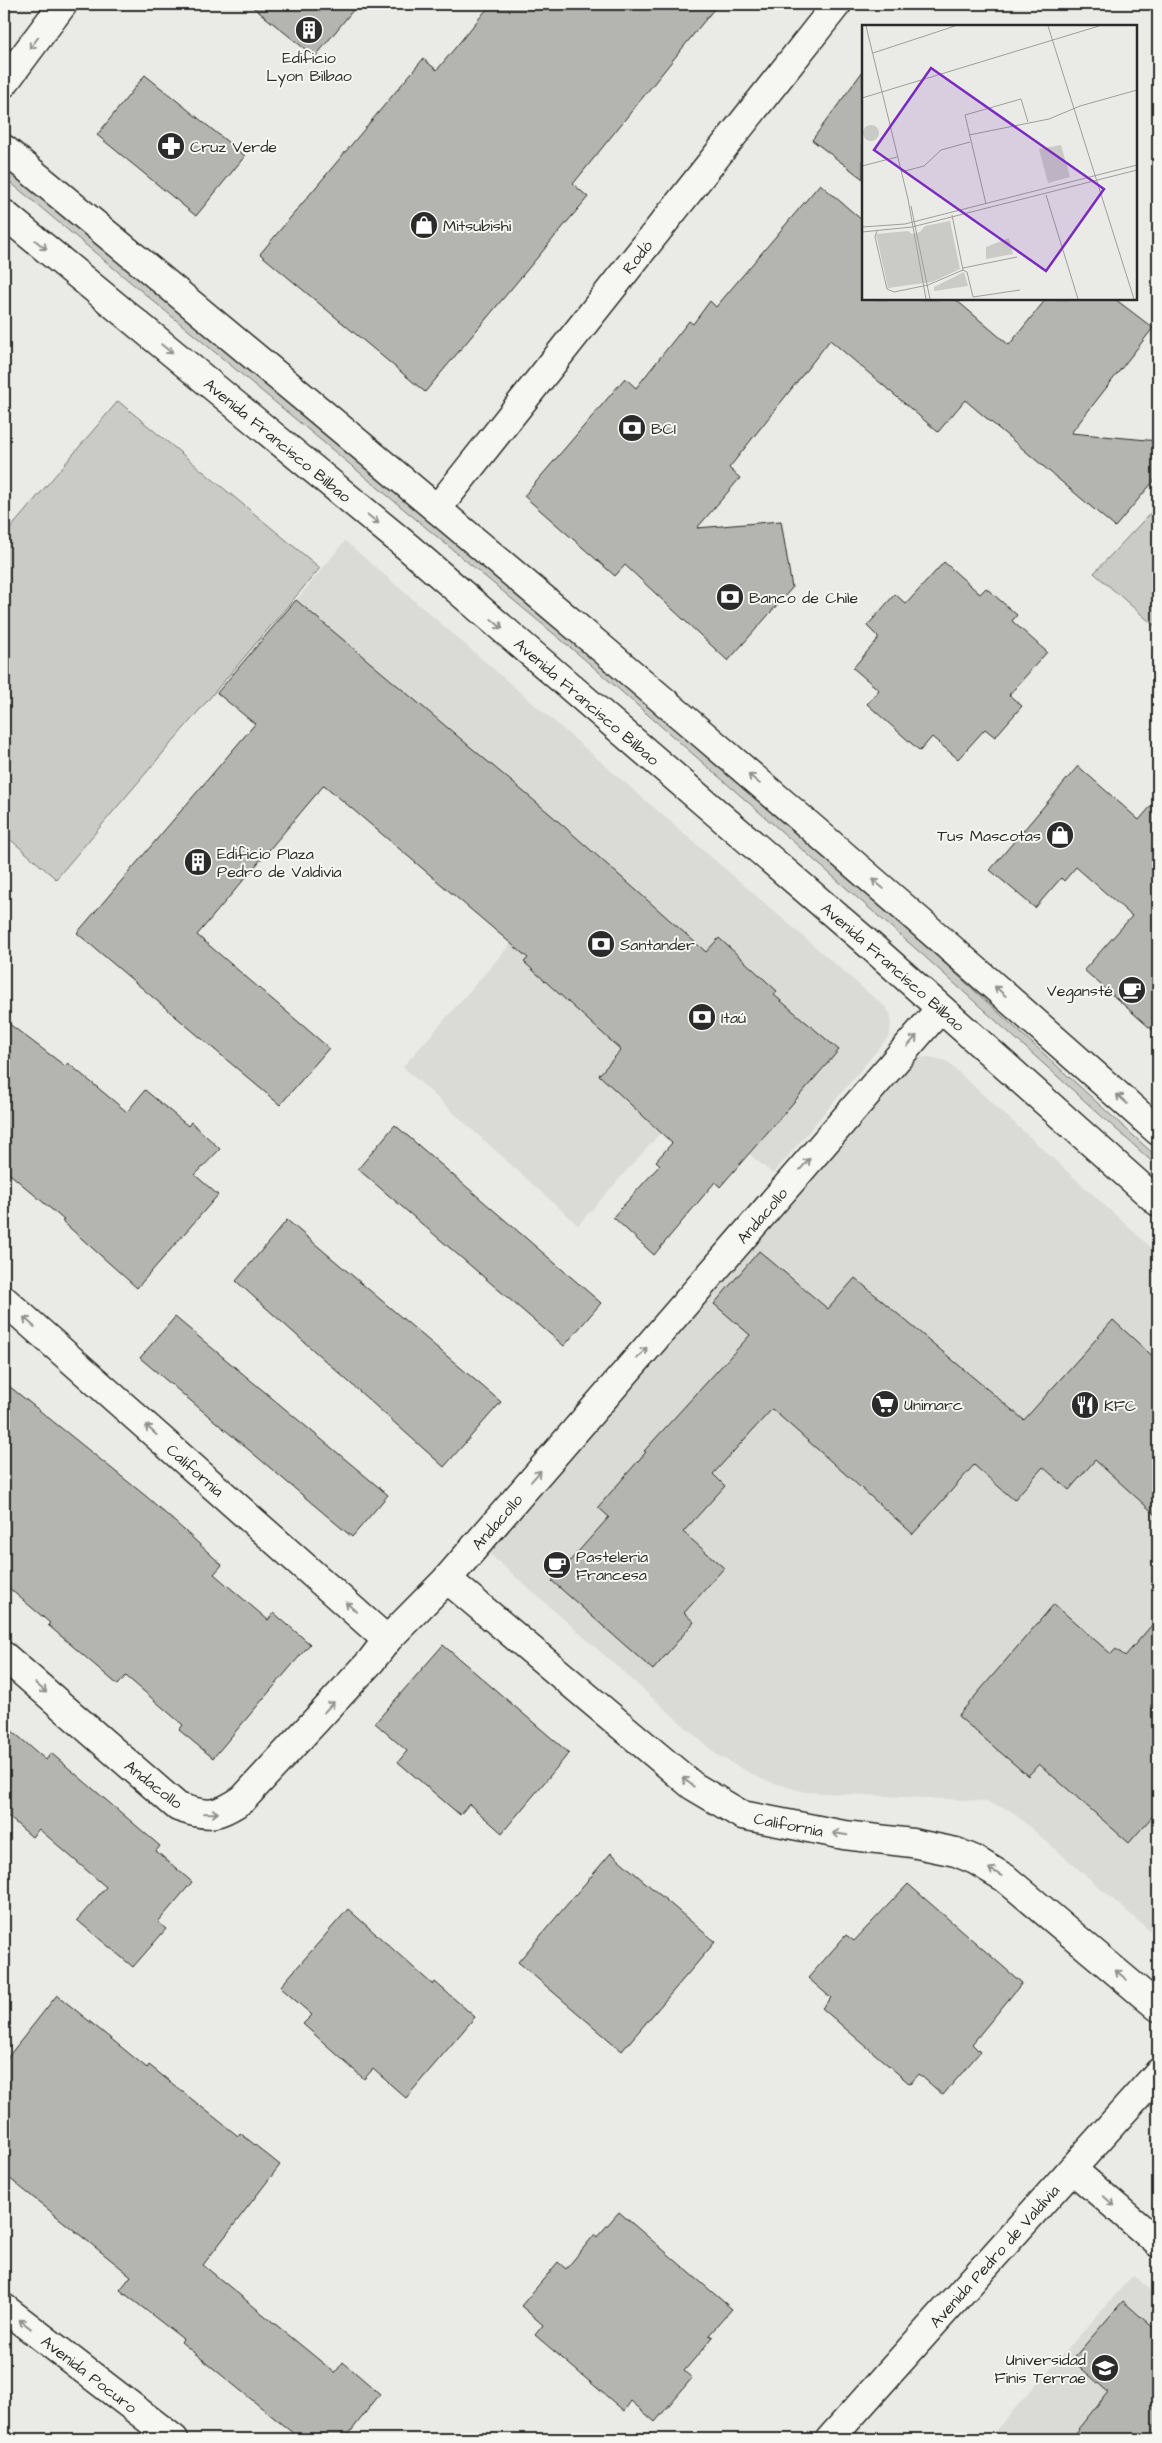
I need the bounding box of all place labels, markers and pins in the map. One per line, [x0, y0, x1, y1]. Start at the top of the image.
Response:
building icon: Edificio Lyon Bilbao [294, 15, 324, 45]
place label: Edificio Lyon Bilbao [266, 47, 352, 88]
pharmacy icon: Cruz Verde [156, 131, 186, 161]
place label: Cruz Verde [190, 136, 277, 158]
shop icon: Mitsubishi [409, 210, 439, 240]
place label: Mitsubishi [443, 215, 512, 237]
bank icon: BCI [617, 413, 647, 443]
place label: BCI [651, 418, 676, 440]
bank icon: Banco de Chile [715, 582, 745, 612]
place label: Banco de Chile [749, 587, 859, 609]
shop icon: Tus Mascotas [1045, 820, 1075, 850]
place label: Tus Mascotas [937, 825, 1041, 847]
place label: Edificio Plaza Pedro de Valdivia [217, 843, 342, 883]
building icon: Edificio Plaza Pedro de Valdivia [183, 847, 213, 877]
bank icon: Santander [586, 929, 616, 959]
place label: Santander [620, 934, 695, 956]
cafe icon: Vegansté [1117, 975, 1147, 1005]
place label: Vegansté [1047, 980, 1113, 1003]
bank icon: Itaú [687, 1002, 717, 1032]
place label: Itaú [721, 1007, 746, 1029]
supermarket icon: Unimarc [870, 1389, 900, 1419]
restaurant icon: KFC [1070, 1390, 1100, 1420]
place label: Unimarc [904, 1394, 963, 1416]
place label: KFC [1104, 1395, 1136, 1417]
place label: Pasteleria Francesa [576, 1546, 648, 1586]
cafe icon: Pasteleria Francesa [542, 1550, 572, 1580]
place label: Universidad Finis Terrae [995, 2349, 1086, 2389]
school or university icon: Universidad Finis Terrae [1090, 2353, 1120, 2383]

